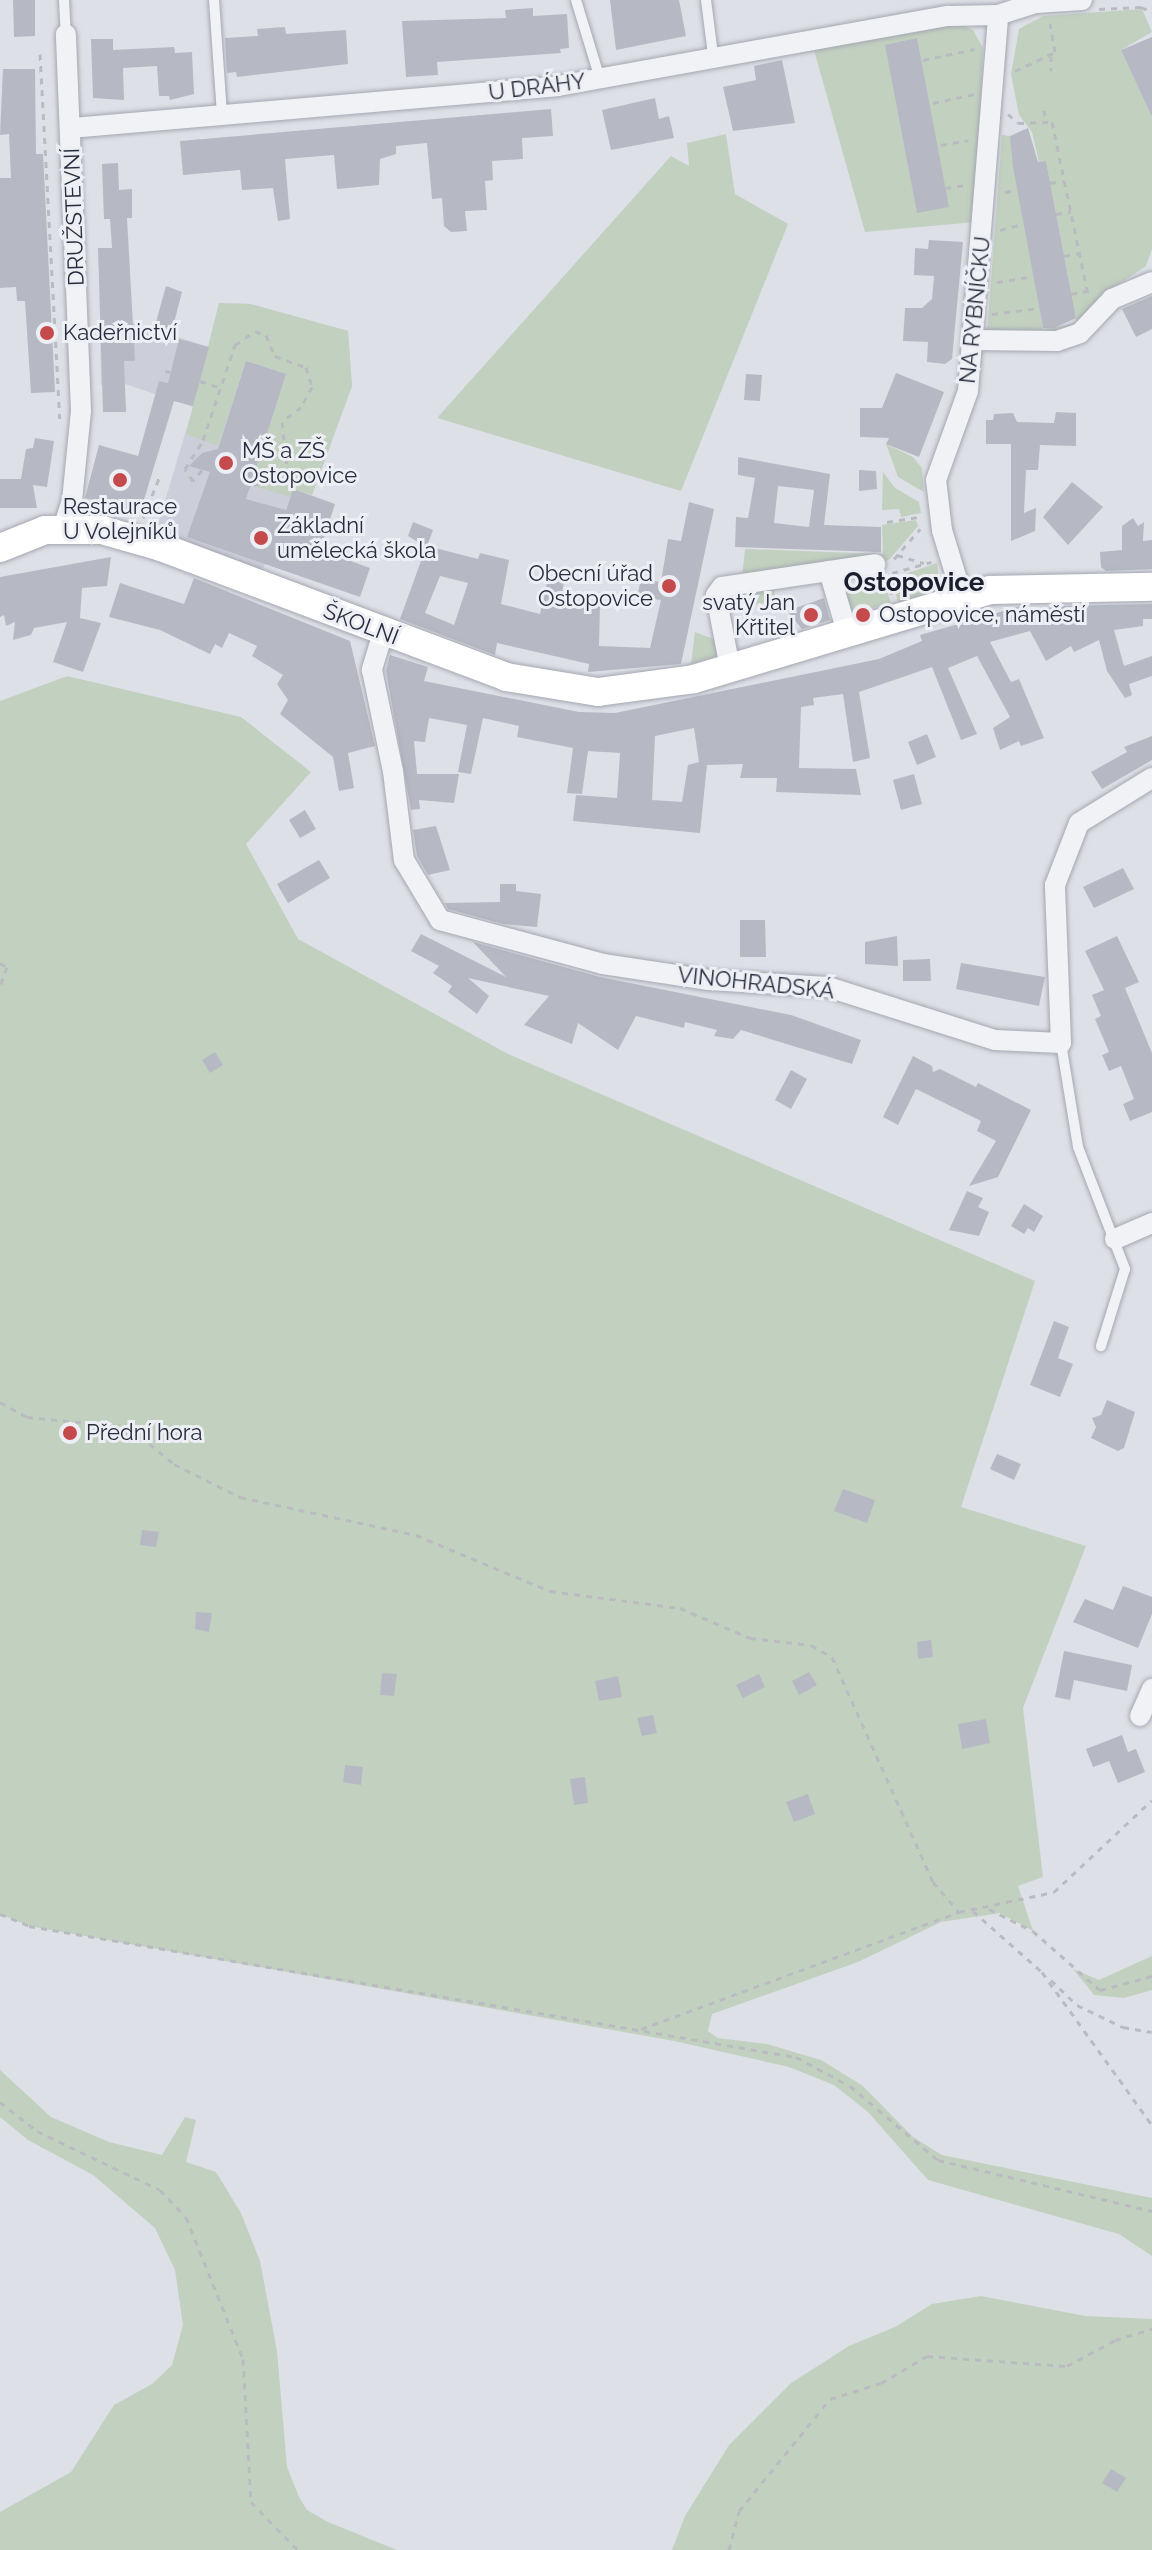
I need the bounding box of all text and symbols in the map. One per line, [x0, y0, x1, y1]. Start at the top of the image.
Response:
street label: U DRÁHY [487, 68, 587, 106]
street label: DRUŽSTEVNÍ [58, 148, 90, 286]
street label: NA RYBNÍČKU [954, 235, 996, 385]
place label: Kadeřnictví [63, 320, 177, 346]
marker: Kadeřnictví [38, 324, 56, 342]
place label: MŠ a ZŠ Ostopovice [242, 437, 357, 488]
marker: MŠ a ZŠ Ostopovice [217, 454, 235, 472]
marker: Restaurace U Volejníků [111, 471, 129, 489]
place label: Restaurace U Volejníků [63, 493, 177, 544]
place label: Základní umělecká škola [277, 512, 436, 564]
marker: Základní umělecká škola [252, 529, 270, 547]
place label: Obecní úřad Ostopovice [528, 560, 653, 612]
district label: Ostopovice [844, 567, 984, 599]
marker: Obecní úřad Ostopovice [660, 577, 678, 595]
place label: svatý Jan Křtitel [701, 589, 795, 640]
street label: ŠKOLNÍ [320, 598, 402, 650]
place label: Ostopovice, náměstí [879, 602, 1085, 628]
marker: svatý Jan Křtitel [802, 606, 820, 624]
marker: Ostopovice, náměstí [854, 606, 872, 624]
street label: VINOHRADSKÁ [676, 962, 836, 1004]
place label: Přední hora [86, 1420, 202, 1446]
marker: Přední hora [61, 1424, 79, 1442]

